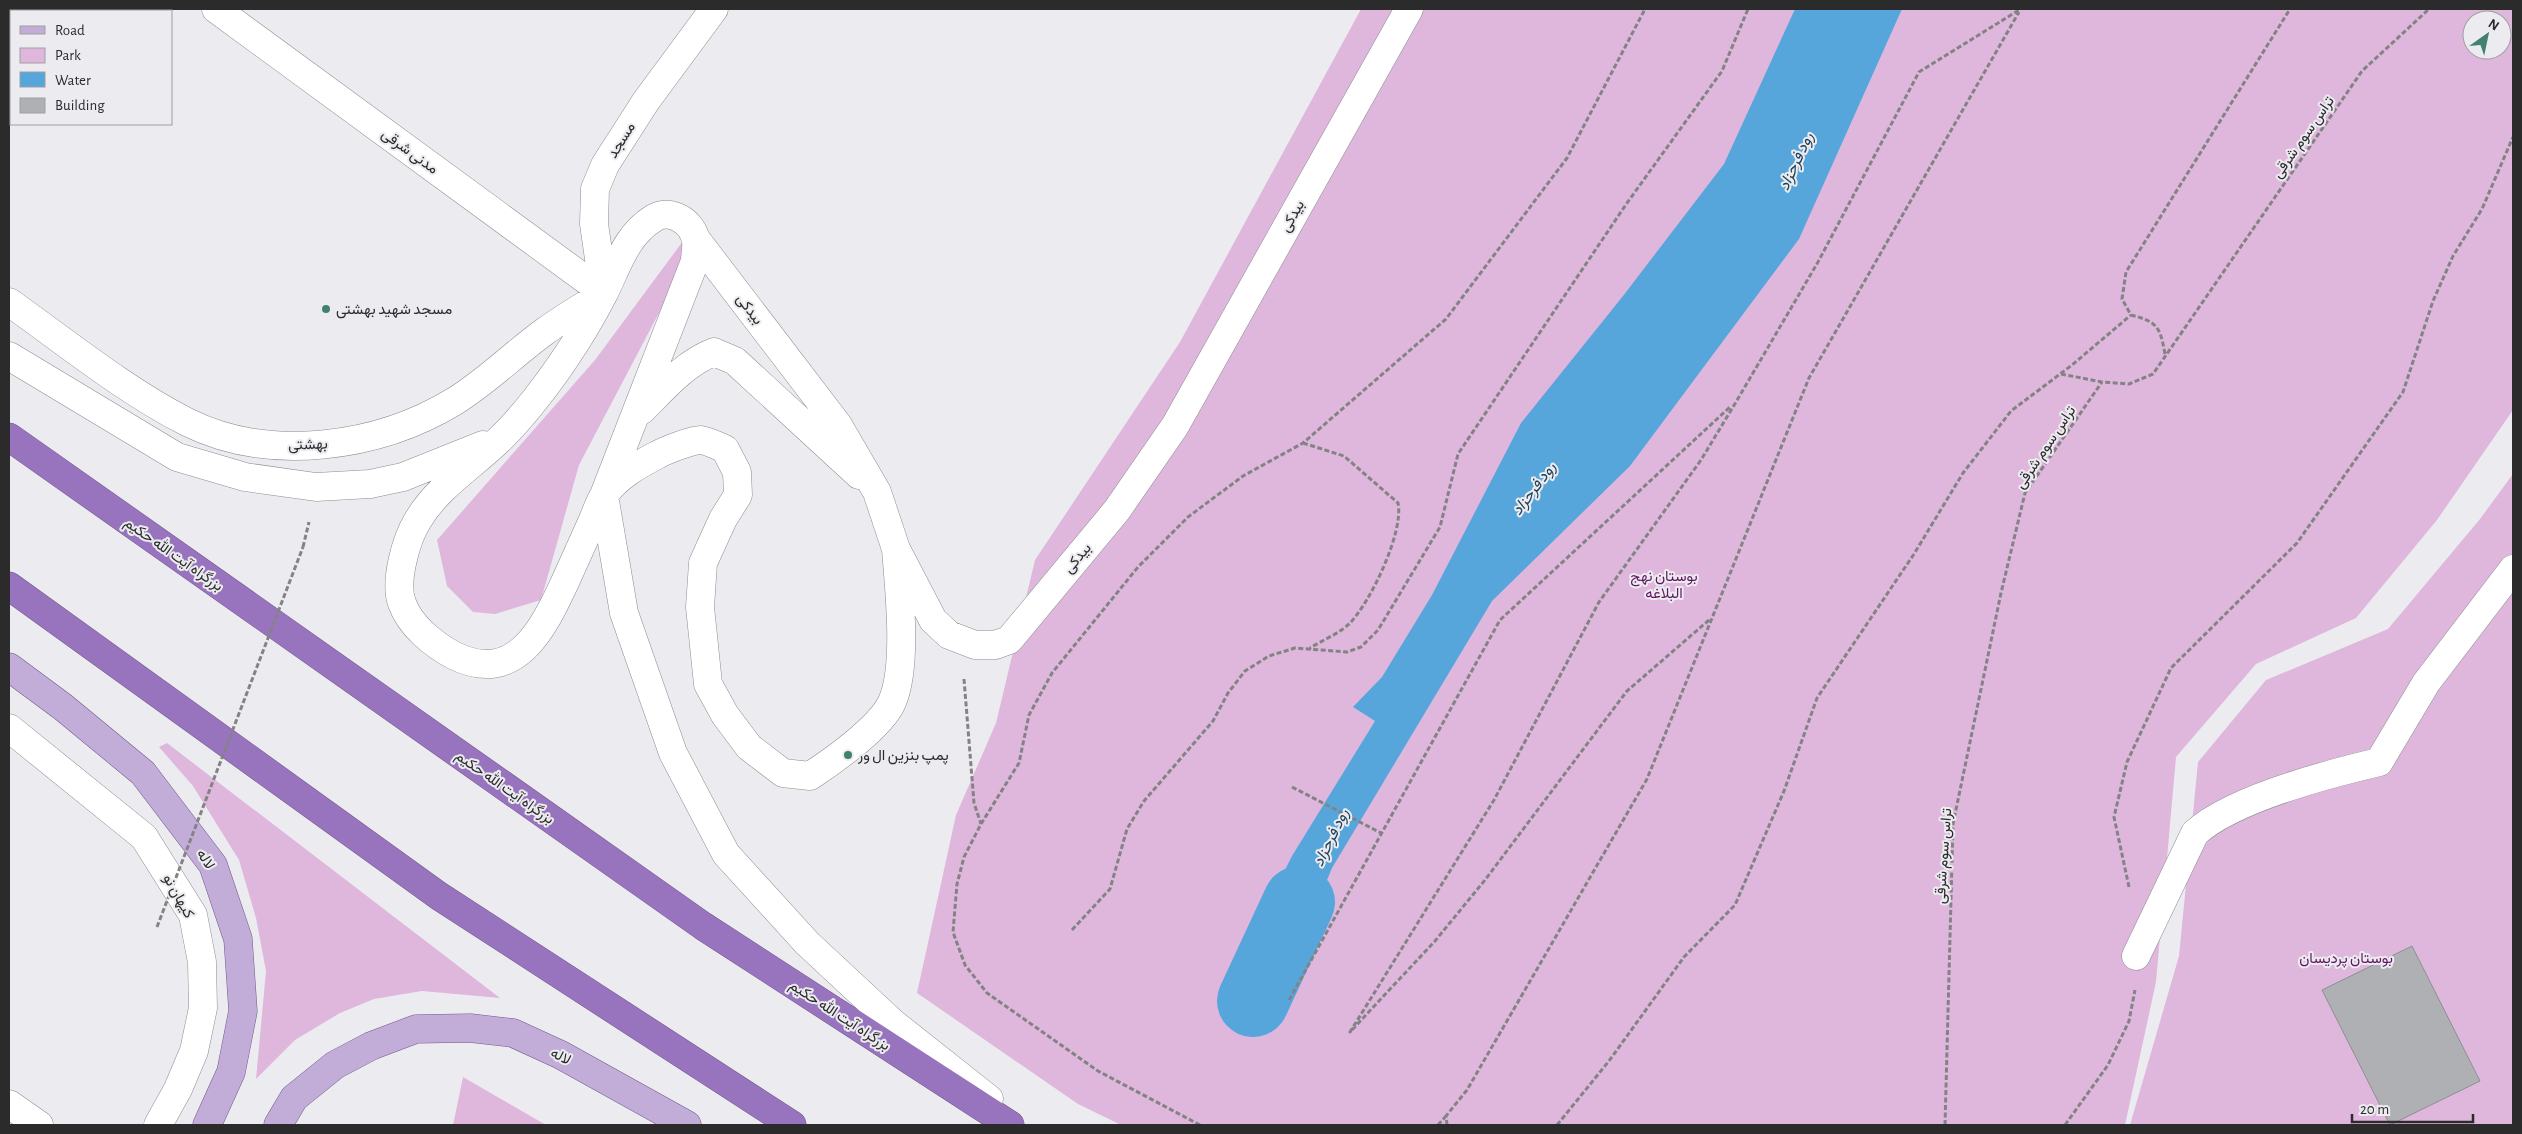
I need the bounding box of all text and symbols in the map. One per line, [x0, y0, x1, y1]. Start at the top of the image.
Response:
legend [10, 10, 172, 125]
north arrow [2462, 10, 2512, 60]
text: N [2486, 16, 2501, 33]
text: Road [55, 23, 85, 38]
text: Park [55, 48, 81, 63]
text: Water [55, 73, 91, 88]
street label: تراس سوم شرقی [2270, 93, 2339, 182]
text: Building [55, 98, 105, 113]
street label: مسجد [605, 120, 639, 161]
street label: مدنی شرقی [378, 126, 441, 178]
water label: رود فرحزاد [1776, 130, 1818, 194]
street label: بیدکی [1278, 198, 1309, 236]
street label: بیدکی [732, 291, 766, 329]
place label: مسجد شهید بهشتی [336, 302, 452, 319]
marker: مسجد شهید بهشتی [320, 303, 332, 315]
street label: تراس سوم شرقی [2012, 403, 2080, 492]
street label: بهشتی [288, 436, 328, 455]
water label: رود فرحزاد [1509, 459, 1561, 519]
street label: بزرگراه آیت الله حکیم [120, 513, 227, 596]
street label: بیدکی [1061, 540, 1096, 577]
park label: بوستان نهج البلاغه [1630, 569, 1698, 602]
street label: بزرگراه آیت الله حکیم [451, 746, 558, 829]
place label: پمپ بنزین ال ور [857, 748, 949, 765]
marker: پمپ بنزین ال ور [842, 749, 854, 761]
water label: رود فرحزاد [1310, 806, 1354, 870]
street label: تراس سوم شرقی [1933, 807, 1956, 905]
street label: لاله [194, 847, 217, 872]
street label: کیهان نو [160, 872, 197, 922]
park label: بوستان پردیسان [2299, 951, 2393, 968]
street label: بزرگراه آیت الله حکیم [786, 976, 894, 1055]
street label: لاله [548, 1045, 573, 1068]
scale bar [2352, 1092, 2473, 1124]
text: 20 m [2360, 1102, 2389, 1117]

